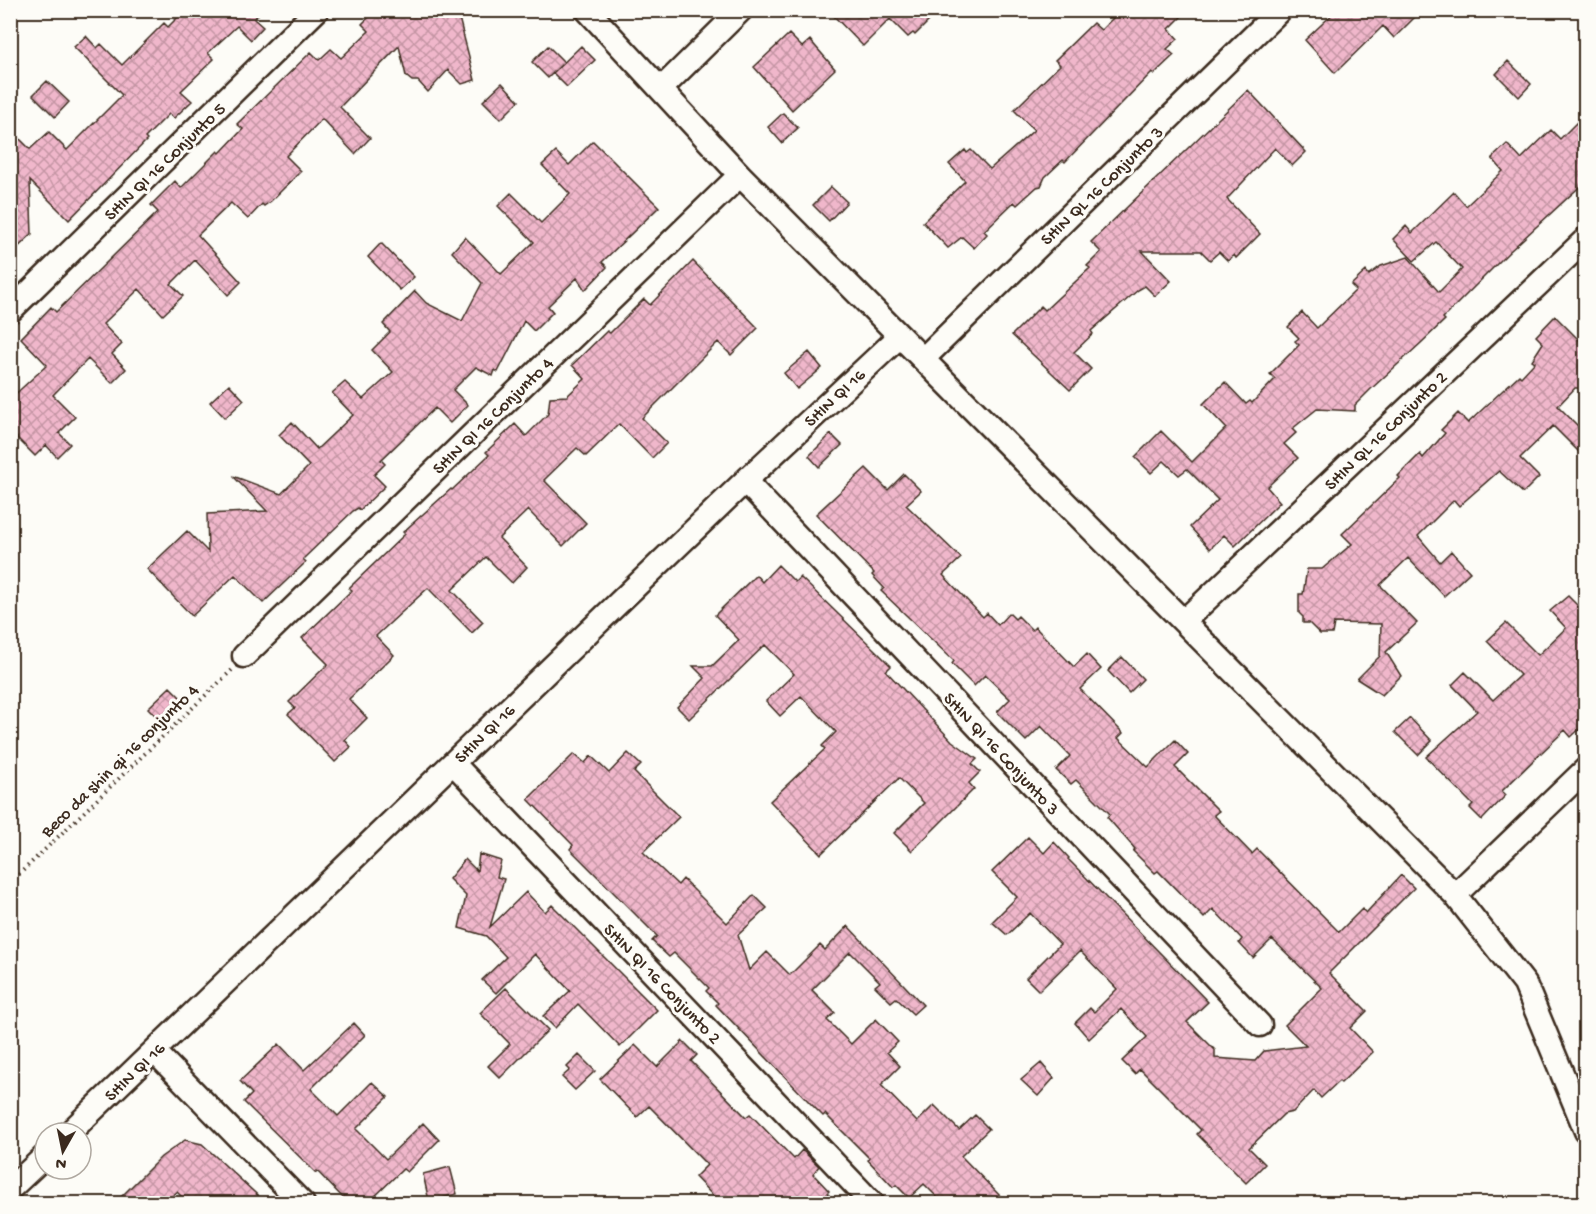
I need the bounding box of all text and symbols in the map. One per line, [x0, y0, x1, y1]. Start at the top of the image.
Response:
street label: SHIN QI 16 Conjunto 5 [101, 99, 231, 226]
street label: SHIN QL 16 Conjunto 3 [1037, 123, 1169, 251]
street label: SHIN QI 16 Conjunto 4 [429, 353, 559, 480]
street label: SHIN QI 16 [801, 365, 871, 432]
street label: SHIN QL 16 Conjunto 2 [1321, 368, 1453, 496]
street label: Beco da shin qi 16 conjunto 4 [37, 681, 204, 843]
street label: SHIN QI 16 Conjunto 3 [938, 689, 1063, 821]
street label: SHIN QI 16 [451, 700, 521, 769]
street label: SHIN QI 16 Conjunto 2 [598, 920, 724, 1050]
street label: SHIN QI 16 [101, 1038, 171, 1107]
north arrow [33, 1121, 93, 1181]
text: N [54, 1152, 68, 1173]

